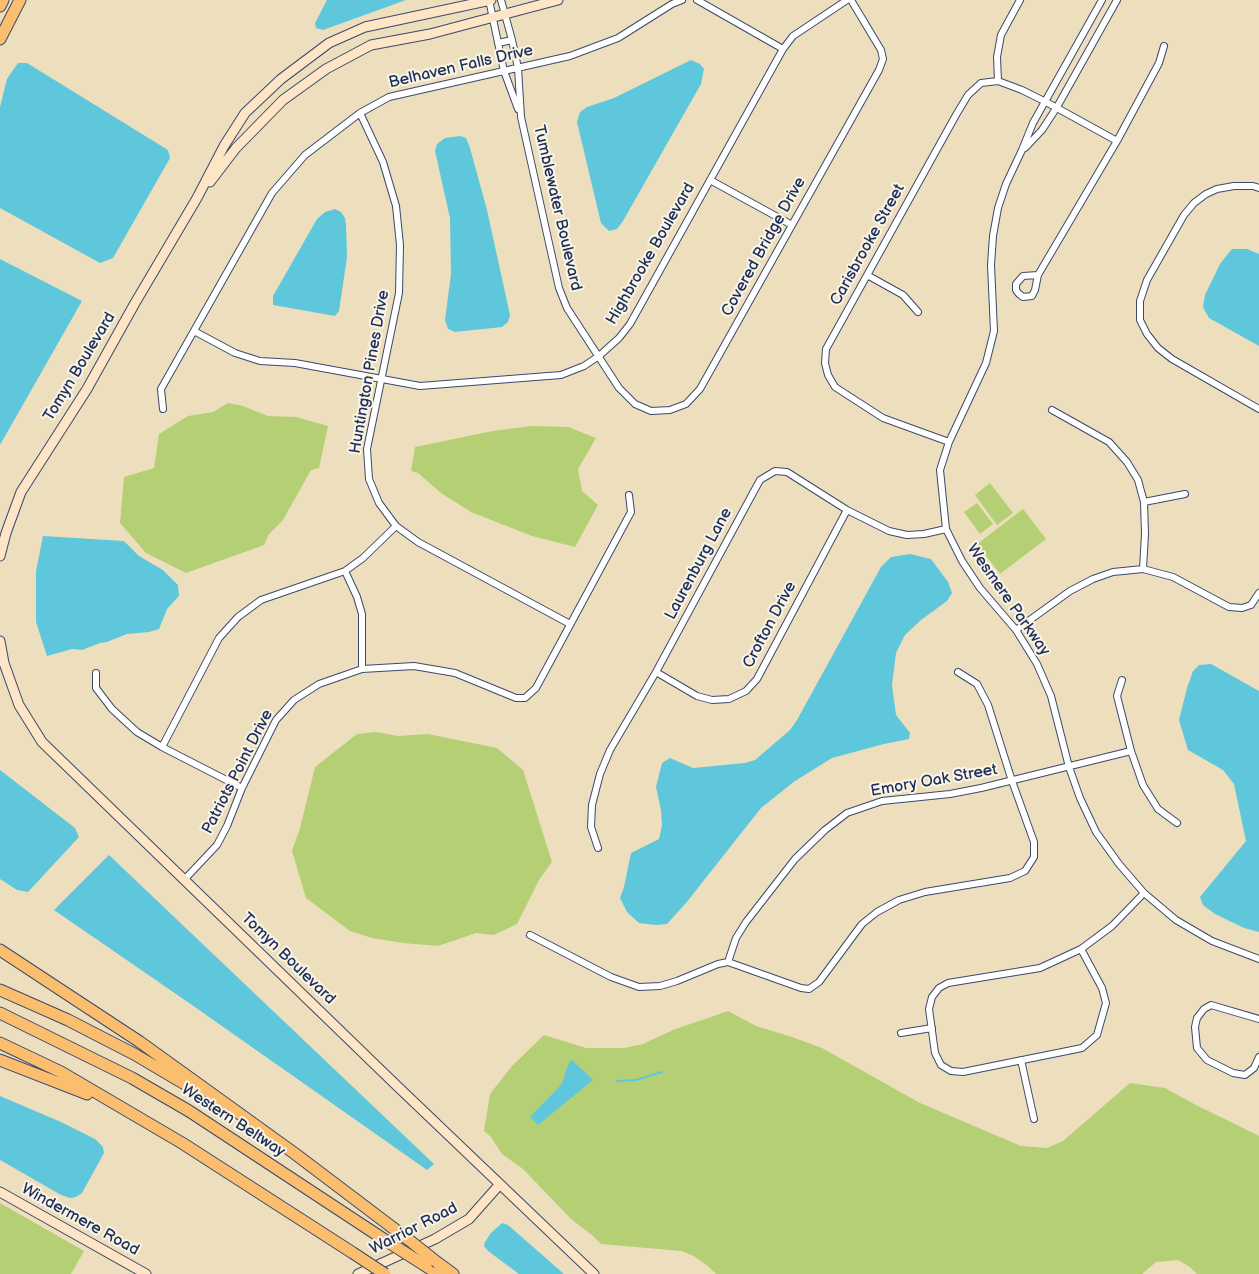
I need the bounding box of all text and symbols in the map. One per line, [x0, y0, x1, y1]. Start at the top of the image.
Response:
street label: Belhaven Falls Drive [387, 41, 535, 93]
street label: Tumblewater Boulevard [529, 123, 585, 293]
street label: Covered Bridge Drive [718, 174, 810, 320]
street label: Highbrooke Boulevard [603, 180, 699, 328]
street label: Carisbrooke Street [827, 181, 909, 309]
street label: Huntington Pines Drive [346, 289, 394, 455]
street label: Tomyn Boulevard [40, 309, 120, 425]
street label: Laurenburg Lane [661, 505, 737, 623]
street label: Wesmere Parkway [962, 540, 1054, 660]
street label: Crofton Drive [739, 578, 801, 672]
street label: Patriots Point Drive [198, 707, 278, 837]
street label: Emory Oak Street [869, 760, 999, 802]
street label: Tomyn Boulevard [237, 909, 339, 1009]
street label: Western Beltway [177, 1080, 289, 1162]
street label: Windermere Road [18, 1180, 142, 1260]
street label: Warrior Road [367, 1199, 461, 1259]

